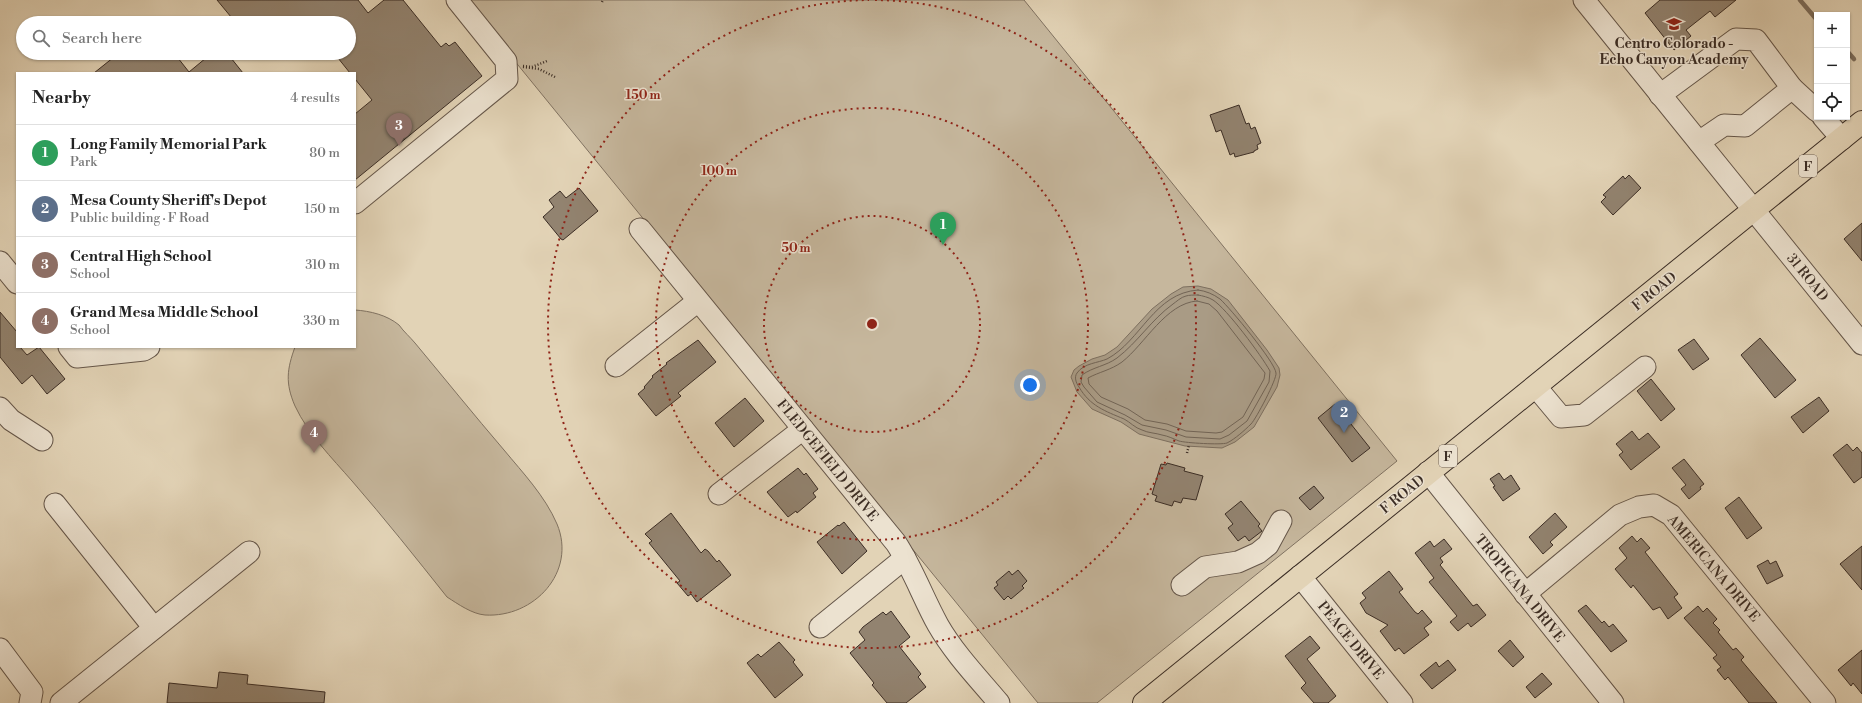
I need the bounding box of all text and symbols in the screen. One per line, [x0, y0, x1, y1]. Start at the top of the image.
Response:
map controls [1814, 12, 1850, 120]
button: + [1814, 12, 1850, 48]
school or university icon: Centro Colorado - Echo Canyon Academy [1665, 15, 1683, 33]
search box [16, 16, 356, 60]
icon: search [30, 27, 52, 49]
text: Search here [62, 29, 142, 48]
place label: Centro Colorado - Echo Canyon Academy [1600, 35, 1749, 69]
button: − [1814, 48, 1850, 84]
button: locate [1814, 84, 1850, 120]
text: Nearby [32, 87, 91, 109]
text: 150 m [626, 88, 660, 103]
text: 4 results [290, 90, 340, 106]
pin: 3 [386, 113, 412, 146]
text: Long Family Memorial Park [70, 135, 267, 154]
text: 1 [42, 145, 48, 161]
text: 80 m [309, 145, 340, 161]
text: Park [70, 154, 97, 170]
road number: F [1799, 155, 1817, 177]
text: 100 m [701, 164, 737, 179]
text: Mesa County Sheriff's Depot [70, 191, 266, 210]
text: 2 [41, 201, 49, 217]
text: 150 m [305, 201, 340, 217]
text: Public building · F Road [70, 210, 209, 226]
pin: 1 [930, 212, 956, 245]
text: 50 m [781, 241, 811, 256]
text: Central High School [70, 247, 212, 266]
street label: 31 ROAD [1782, 250, 1832, 305]
text: 3 [41, 257, 49, 273]
text: 310 m [305, 257, 340, 273]
text: School [70, 266, 110, 282]
street label: F ROAD [1629, 268, 1681, 315]
text: Grand Mesa Middle School [70, 303, 259, 322]
text: 4 [41, 313, 49, 329]
text: 330 m [303, 313, 340, 329]
centre of rings [865, 317, 879, 331]
text: School [70, 322, 110, 338]
your location [1020, 375, 1040, 395]
street label: FLEDGEFIELD DRIVE [772, 396, 882, 525]
pin: 2 [1331, 400, 1357, 433]
pin: 4 [301, 420, 327, 453]
road number: F [1439, 445, 1457, 467]
street label: F ROAD [1377, 471, 1429, 518]
street label: AMERICANA DRIVE [1662, 511, 1763, 626]
street label: TROPICANA DRIVE [1470, 531, 1568, 646]
street label: PEACE DRIVE [1313, 598, 1387, 684]

